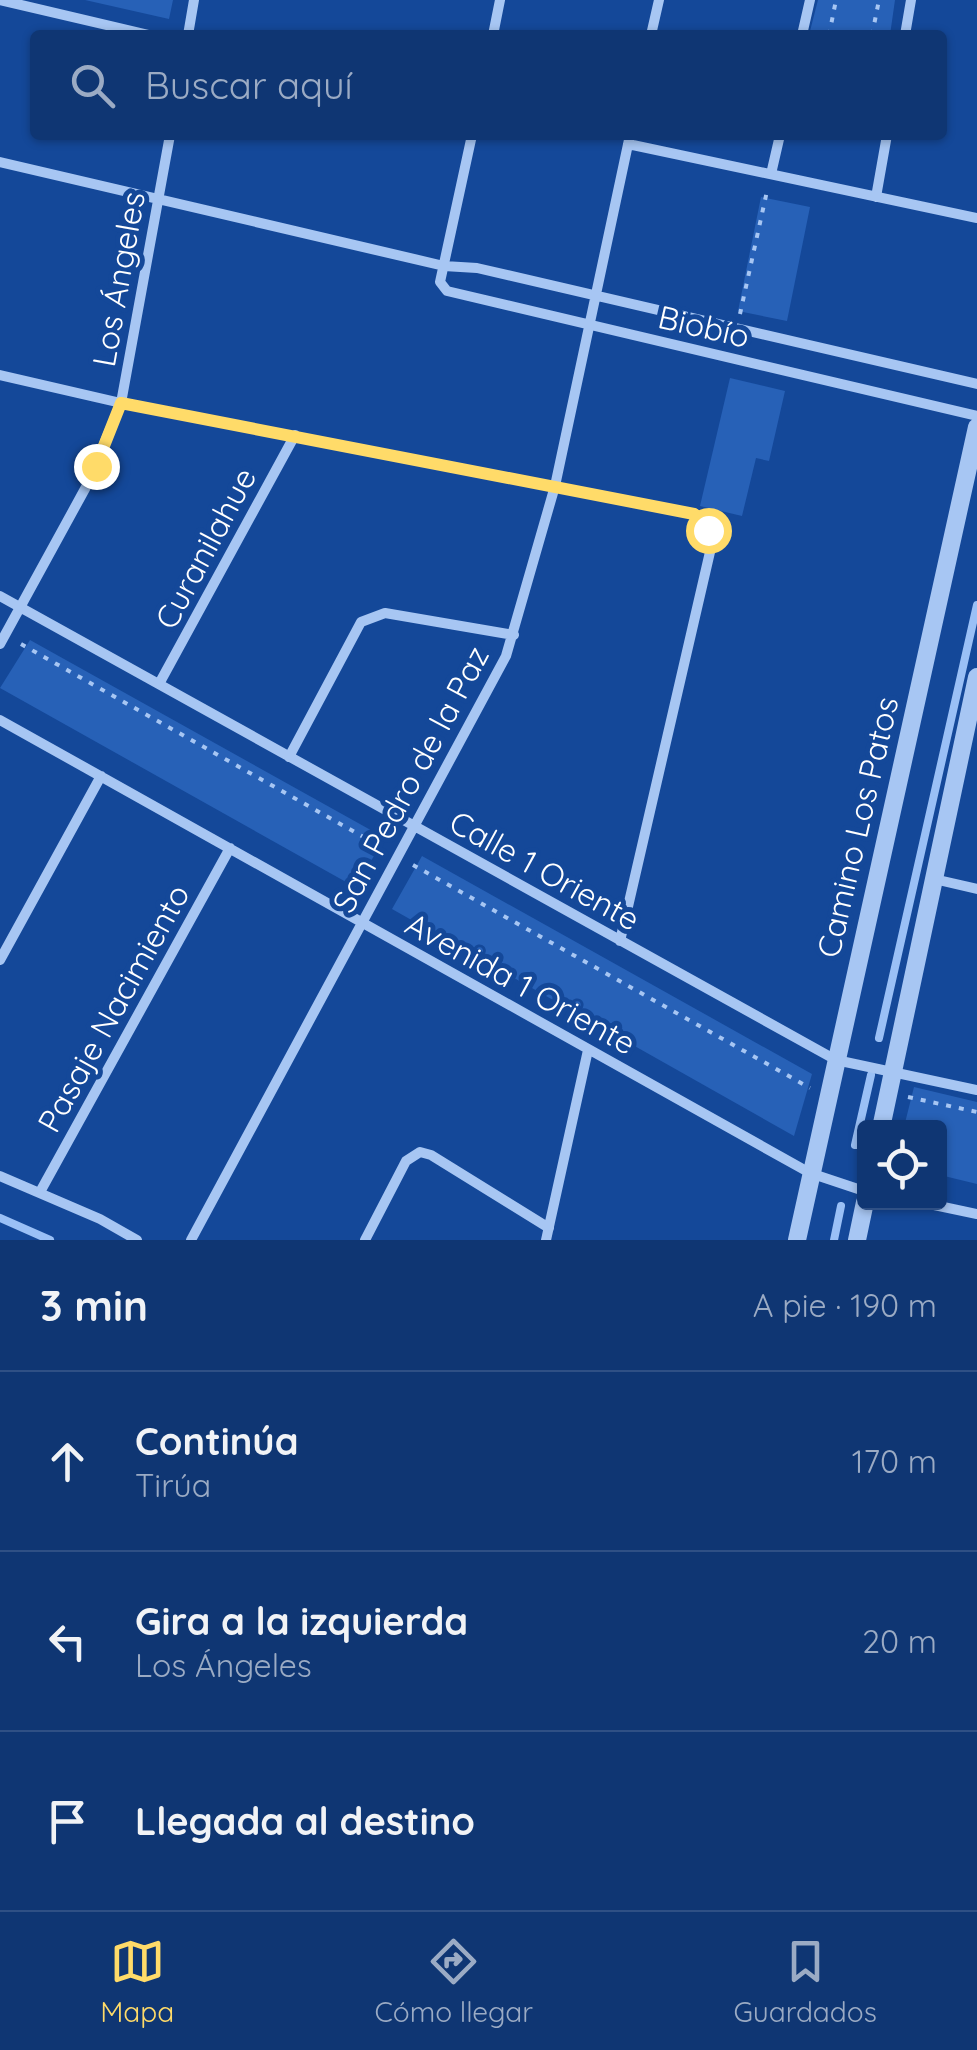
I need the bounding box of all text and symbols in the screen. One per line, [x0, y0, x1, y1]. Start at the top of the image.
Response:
search box [30, 30, 947, 140]
icon: search [65, 58, 120, 113]
text: Buscar aquí [145, 61, 353, 109]
street label: Los Ángeles [83, 188, 153, 370]
street label: Biobío [654, 296, 754, 356]
route end [74, 444, 120, 490]
street label: Curanilahue [146, 460, 264, 636]
route start [686, 508, 732, 554]
street label: San Pedro de la Paz [323, 639, 497, 919]
street label: Camino Los Patos [808, 693, 906, 961]
street label: Calle 1 Oriente [443, 801, 647, 939]
street label: Pasaje Nacimiento [28, 877, 198, 1139]
street label: Avenida 1 Oriente [399, 903, 643, 1063]
map controls [857, 1120, 947, 1210]
button: locate [857, 1120, 947, 1210]
text: 3 min [40, 1279, 148, 1332]
text: A pie · 190 m [753, 1285, 937, 1325]
text: Continúa [135, 1417, 299, 1465]
icon: ahead [40, 1434, 95, 1489]
text: 170 m [852, 1441, 937, 1481]
text: Tirúa [135, 1465, 211, 1505]
text: Gira a la izquierda [135, 1597, 468, 1645]
icon: left [40, 1614, 95, 1669]
text: 20 m [862, 1621, 937, 1661]
text: Los Ángeles [135, 1645, 312, 1685]
icon: arrive [40, 1794, 95, 1849]
text: Llegada al destino [135, 1797, 475, 1845]
tab: Mapa [100, 1934, 174, 2029]
tab: Cómo llegar [374, 1934, 533, 2029]
tab: Guardados [733, 1934, 877, 2029]

